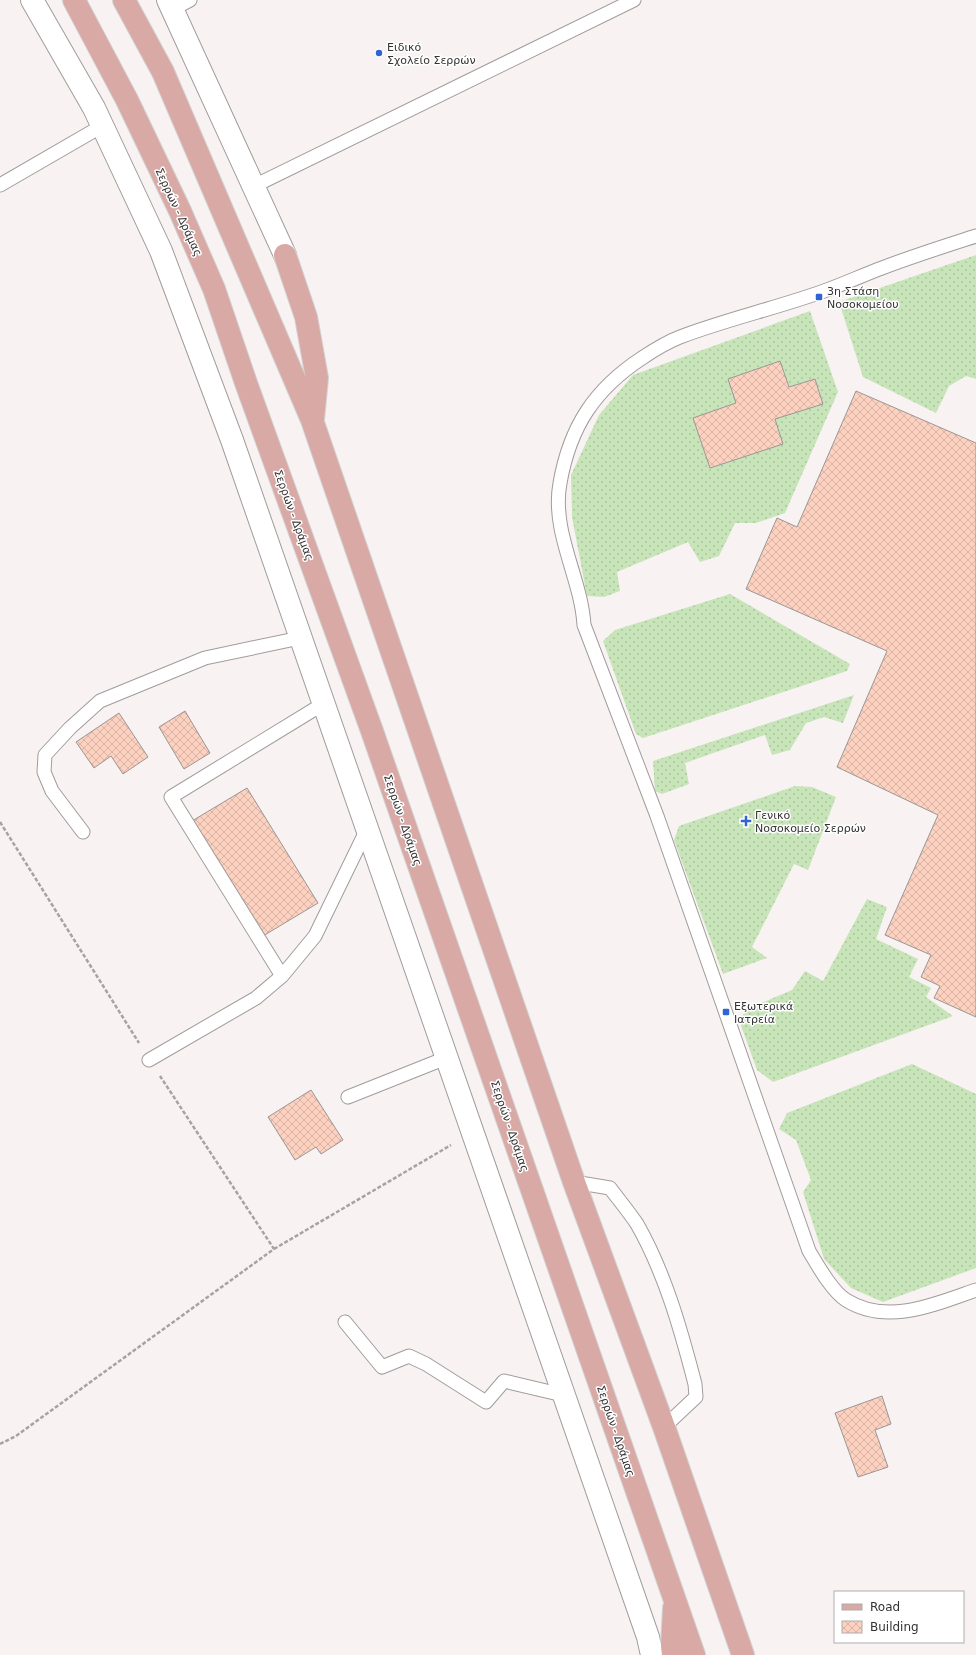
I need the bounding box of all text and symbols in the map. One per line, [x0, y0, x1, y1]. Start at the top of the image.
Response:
place label: Ειδικό Σχολείο Σερρών [387, 41, 476, 67]
marker: Ειδικό Σχολείο Σερρών [374, 48, 384, 58]
street label: Σερρών - Δράμας [152, 166, 205, 258]
place label: 3η Στάση Νοσοκομείου [827, 285, 899, 311]
marker: 3η Στάση Νοσοκομείου [814, 292, 824, 302]
street label: Σερρών - Δράμας [271, 468, 316, 562]
street label: Σερρών - Δράμας [381, 773, 424, 868]
place label: Γενικό Νοσοκομείο Σερρών [755, 809, 866, 835]
marker: Γενικό Νοσοκομείο Σερρών [740, 815, 752, 827]
place label: Εξωτερικά Ιατρεία [734, 1000, 793, 1026]
marker: Εξωτερικά Ιατρεία [721, 1007, 731, 1017]
street label: Σερρών - Δράμας [488, 1079, 531, 1174]
street label: Σερρών - Δράμας [594, 1384, 637, 1479]
legend [834, 1591, 964, 1643]
text: Road [870, 1600, 900, 1614]
text: Building [870, 1620, 919, 1634]

